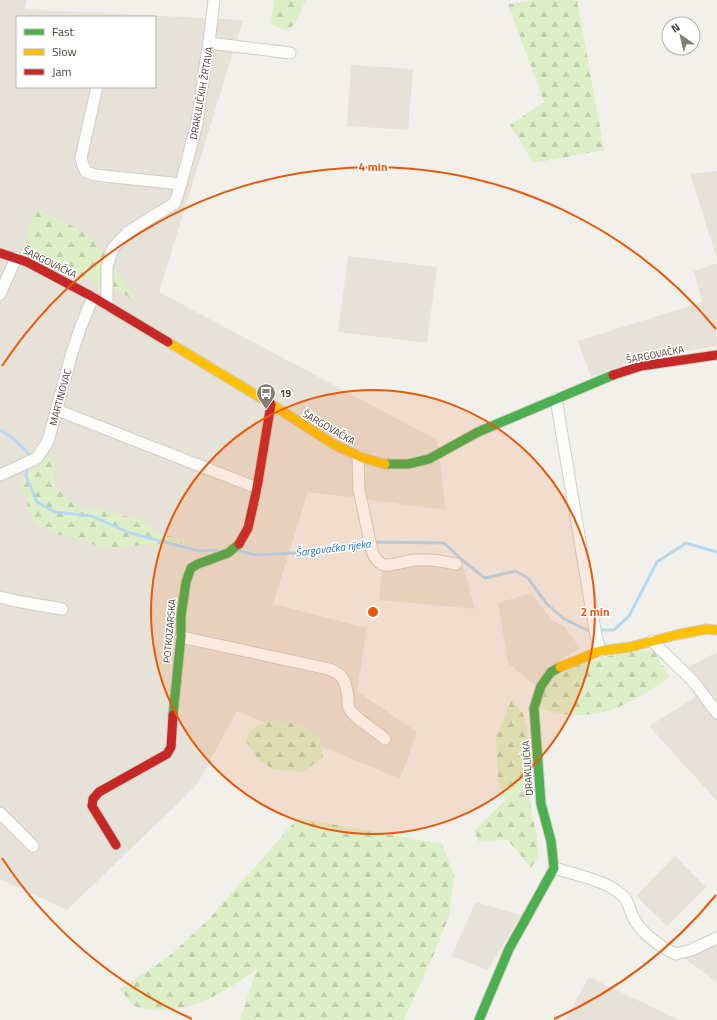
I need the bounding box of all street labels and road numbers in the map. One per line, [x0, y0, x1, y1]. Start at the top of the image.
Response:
street label: DRAKULIĆKIH ŽRTAVA [186, 46, 217, 141]
street label: ŠARGOVAČKA [20, 243, 79, 282]
street label: ŠARGOVAČKA [625, 342, 685, 367]
street label: MARTINOVAC [46, 367, 75, 427]
street label: ŠARGOVAČKA [300, 406, 358, 449]
street label: POTKOZARSKA [159, 598, 180, 664]
street label: DRAKULIĆKA [518, 740, 537, 796]

